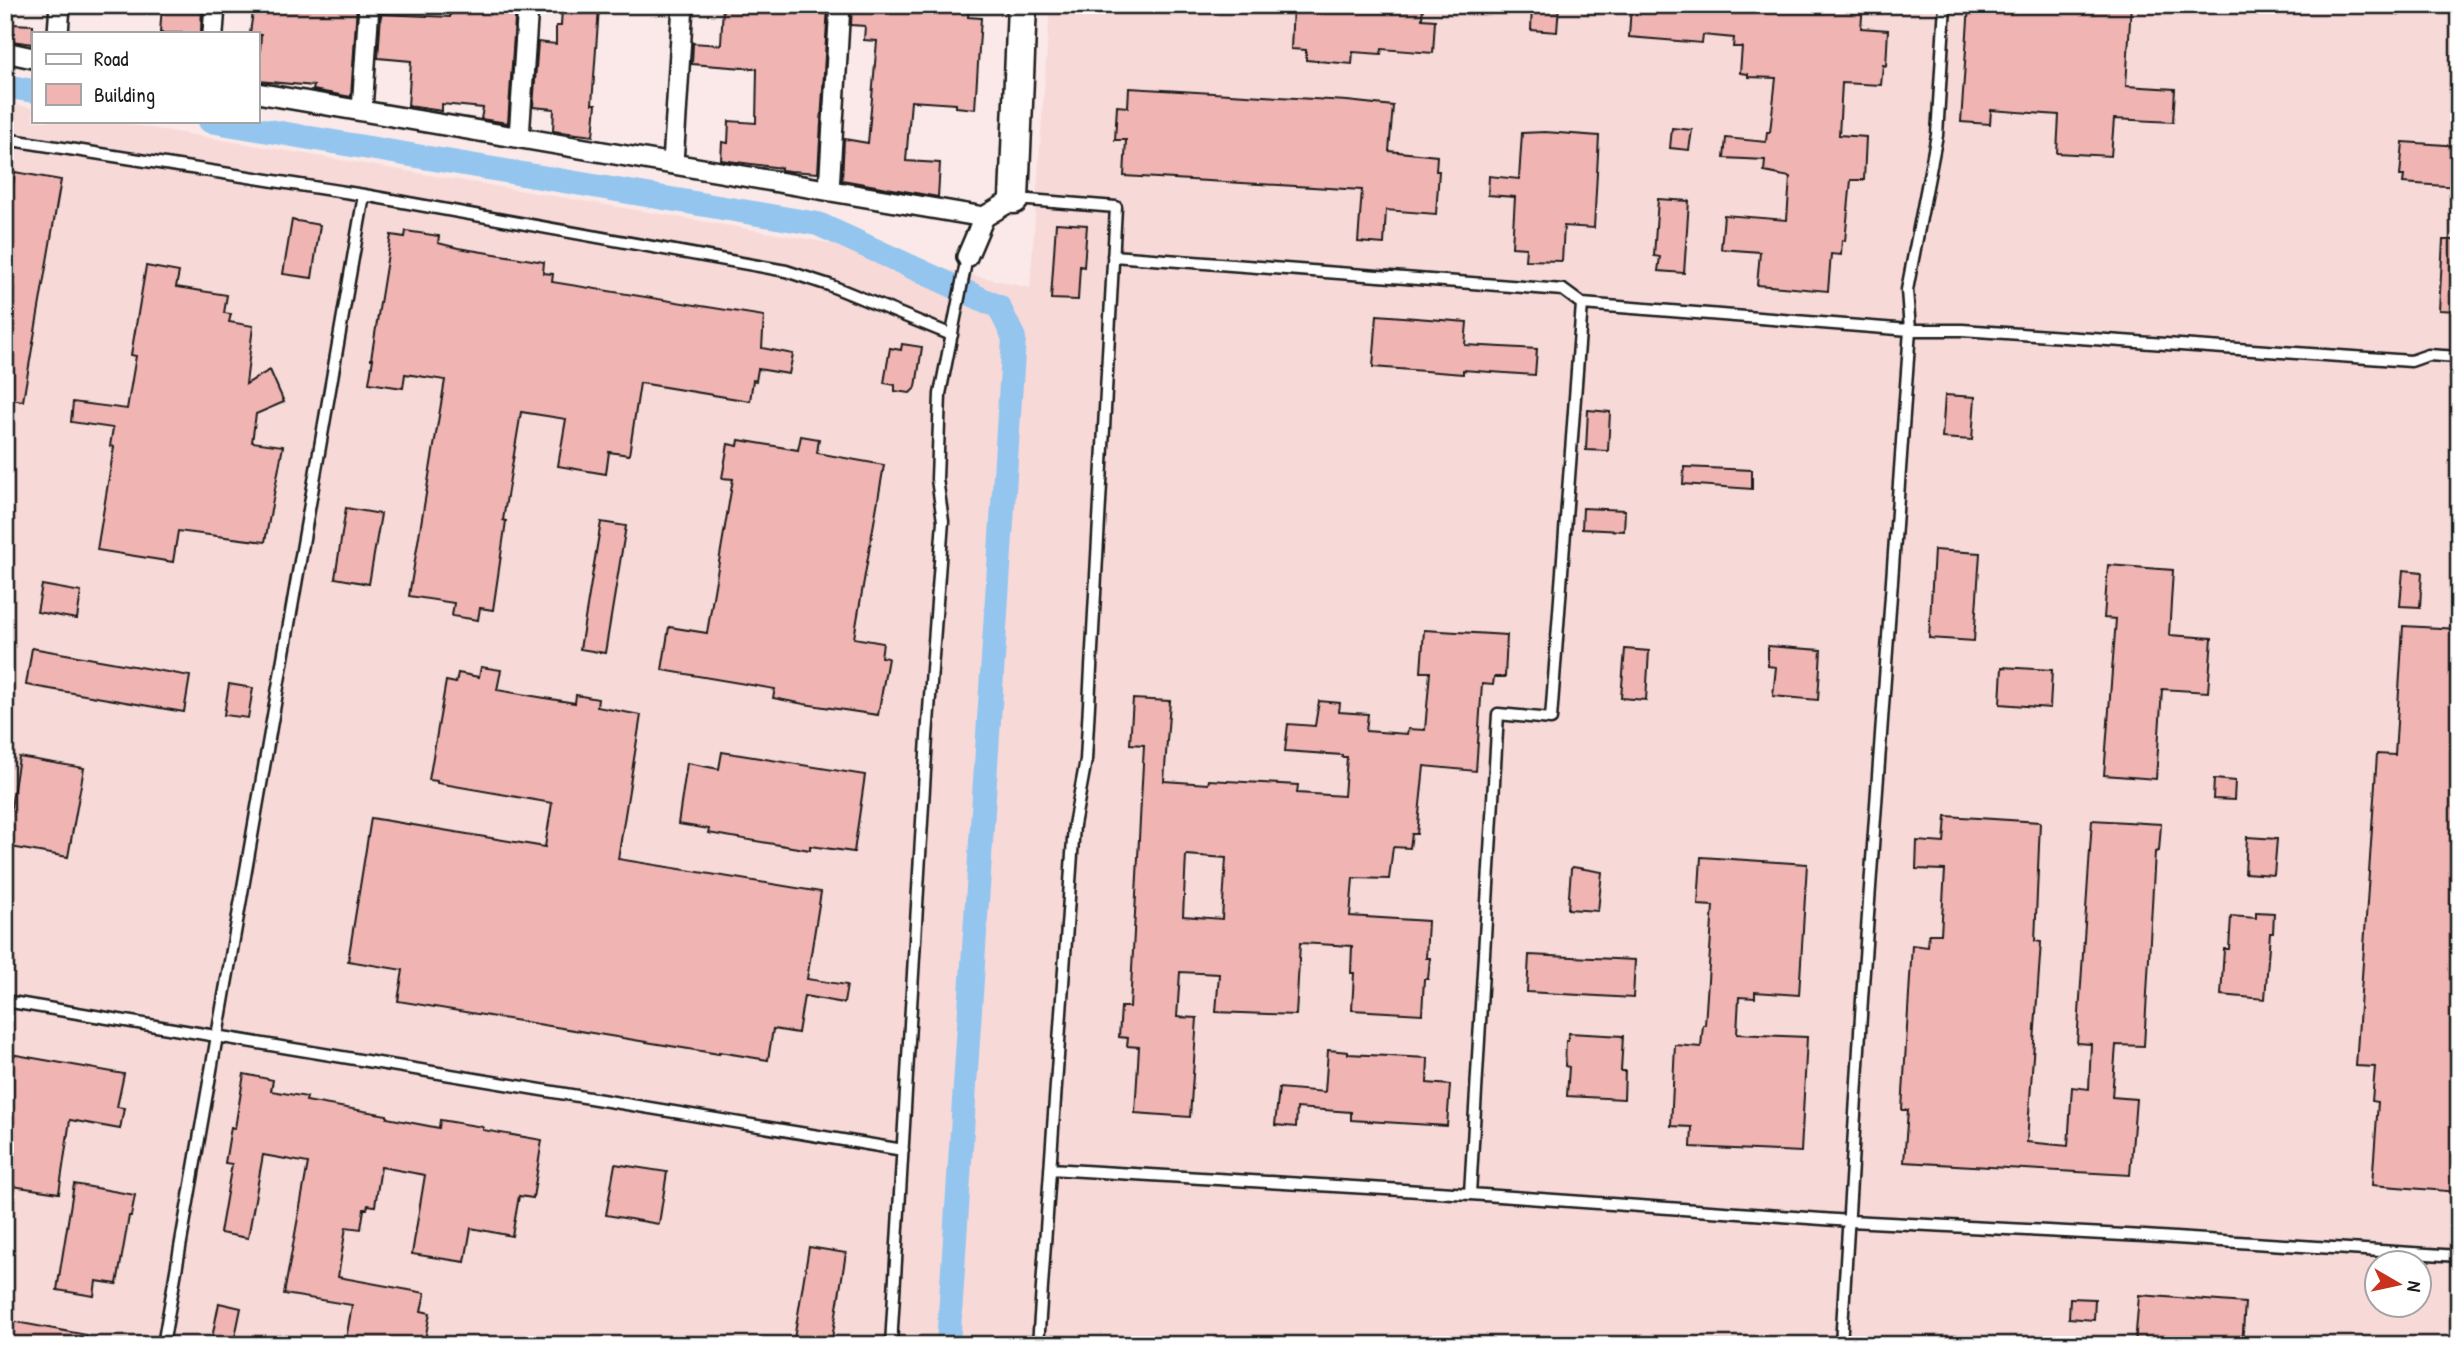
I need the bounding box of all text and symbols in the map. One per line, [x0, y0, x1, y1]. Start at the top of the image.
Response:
legend [32, 32, 259, 122]
text: Road [94, 44, 128, 73]
text: Building [94, 80, 155, 109]
north arrow [2362, 1248, 2432, 1318]
text: N [2401, 1280, 2428, 1294]

